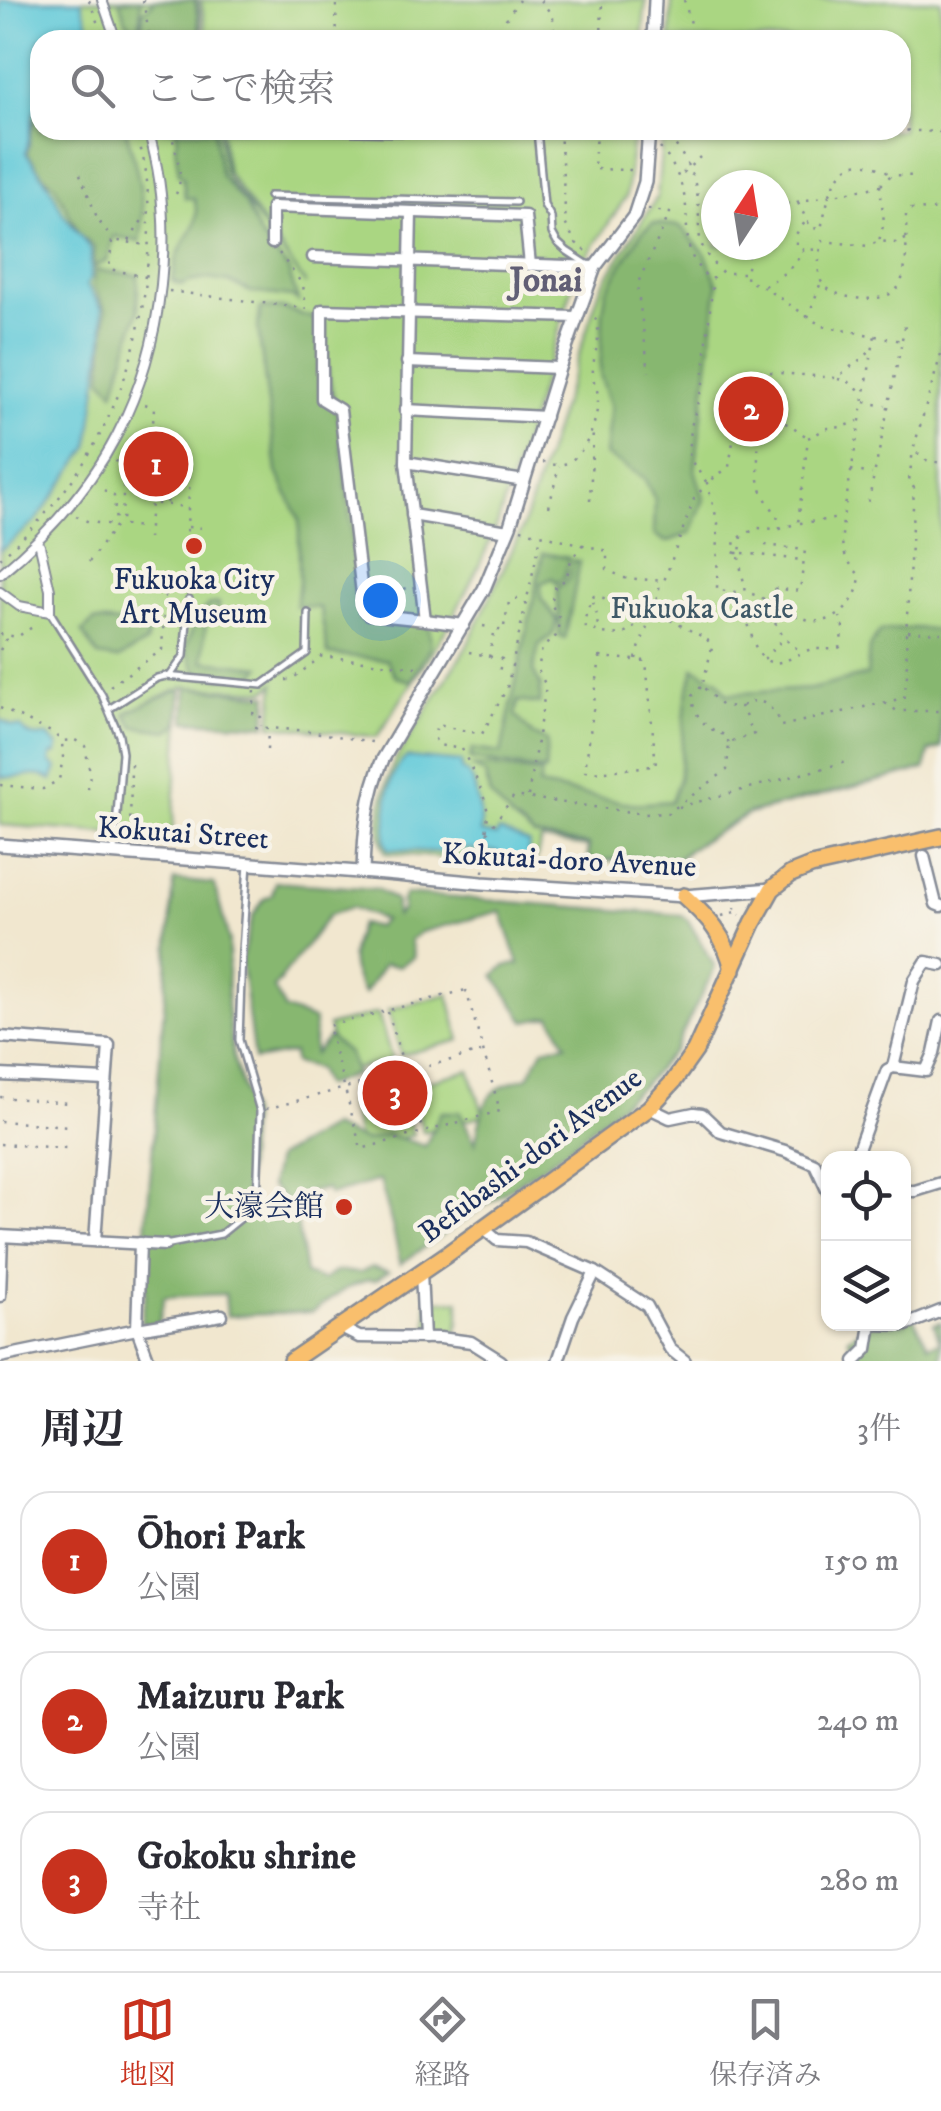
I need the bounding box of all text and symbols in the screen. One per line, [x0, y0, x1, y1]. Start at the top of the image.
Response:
search box [30, 30, 911, 140]
icon: search [65, 58, 120, 113]
text: ここで検索 [145, 66, 335, 114]
north arrow [701, 170, 791, 260]
district label: Jonai [506, 259, 582, 303]
pin: 2 [718, 372, 784, 446]
pin: 1 [124, 426, 188, 502]
marker: Fukuoka City Art Museum [183, 535, 205, 557]
place label: Fukuoka City Art Museum [113, 562, 275, 633]
your location [355, 575, 406, 626]
park label: Fukuoka Castle [610, 591, 794, 628]
street label: Kokutai Street [96, 810, 270, 858]
street label: Kokutai-doro Avenue [441, 836, 697, 886]
pin: 3 [362, 1056, 428, 1130]
street label: Befubashi-dori Avenue [412, 1060, 650, 1252]
map controls [821, 1151, 911, 1331]
button: locate [821, 1151, 911, 1241]
place label: 大濠会館 [204, 1189, 324, 1226]
marker: 大濠会館 [333, 1196, 355, 1218]
button: layers [821, 1241, 911, 1331]
text: 周辺 [40, 1405, 124, 1457]
text: 3件 [857, 1410, 901, 1450]
text: Ōhori Park [137, 1513, 305, 1561]
text: 1 [69, 1541, 80, 1581]
text: 150 m [823, 1541, 899, 1581]
text: 公園 [137, 1569, 201, 1609]
text: Maizuru Park [137, 1673, 344, 1721]
text: 2 [67, 1701, 82, 1741]
text: 240 m [817, 1701, 899, 1741]
text: 公園 [137, 1729, 201, 1769]
text: Gokoku shrine [137, 1833, 356, 1881]
text: 3 [69, 1861, 80, 1901]
text: 280 m [819, 1861, 899, 1901]
text: 寺社 [137, 1889, 201, 1929]
tab: 地図 [119, 1992, 176, 2093]
tab: 経路 [414, 1992, 471, 2093]
tab: 保存済み [709, 1992, 822, 2093]

